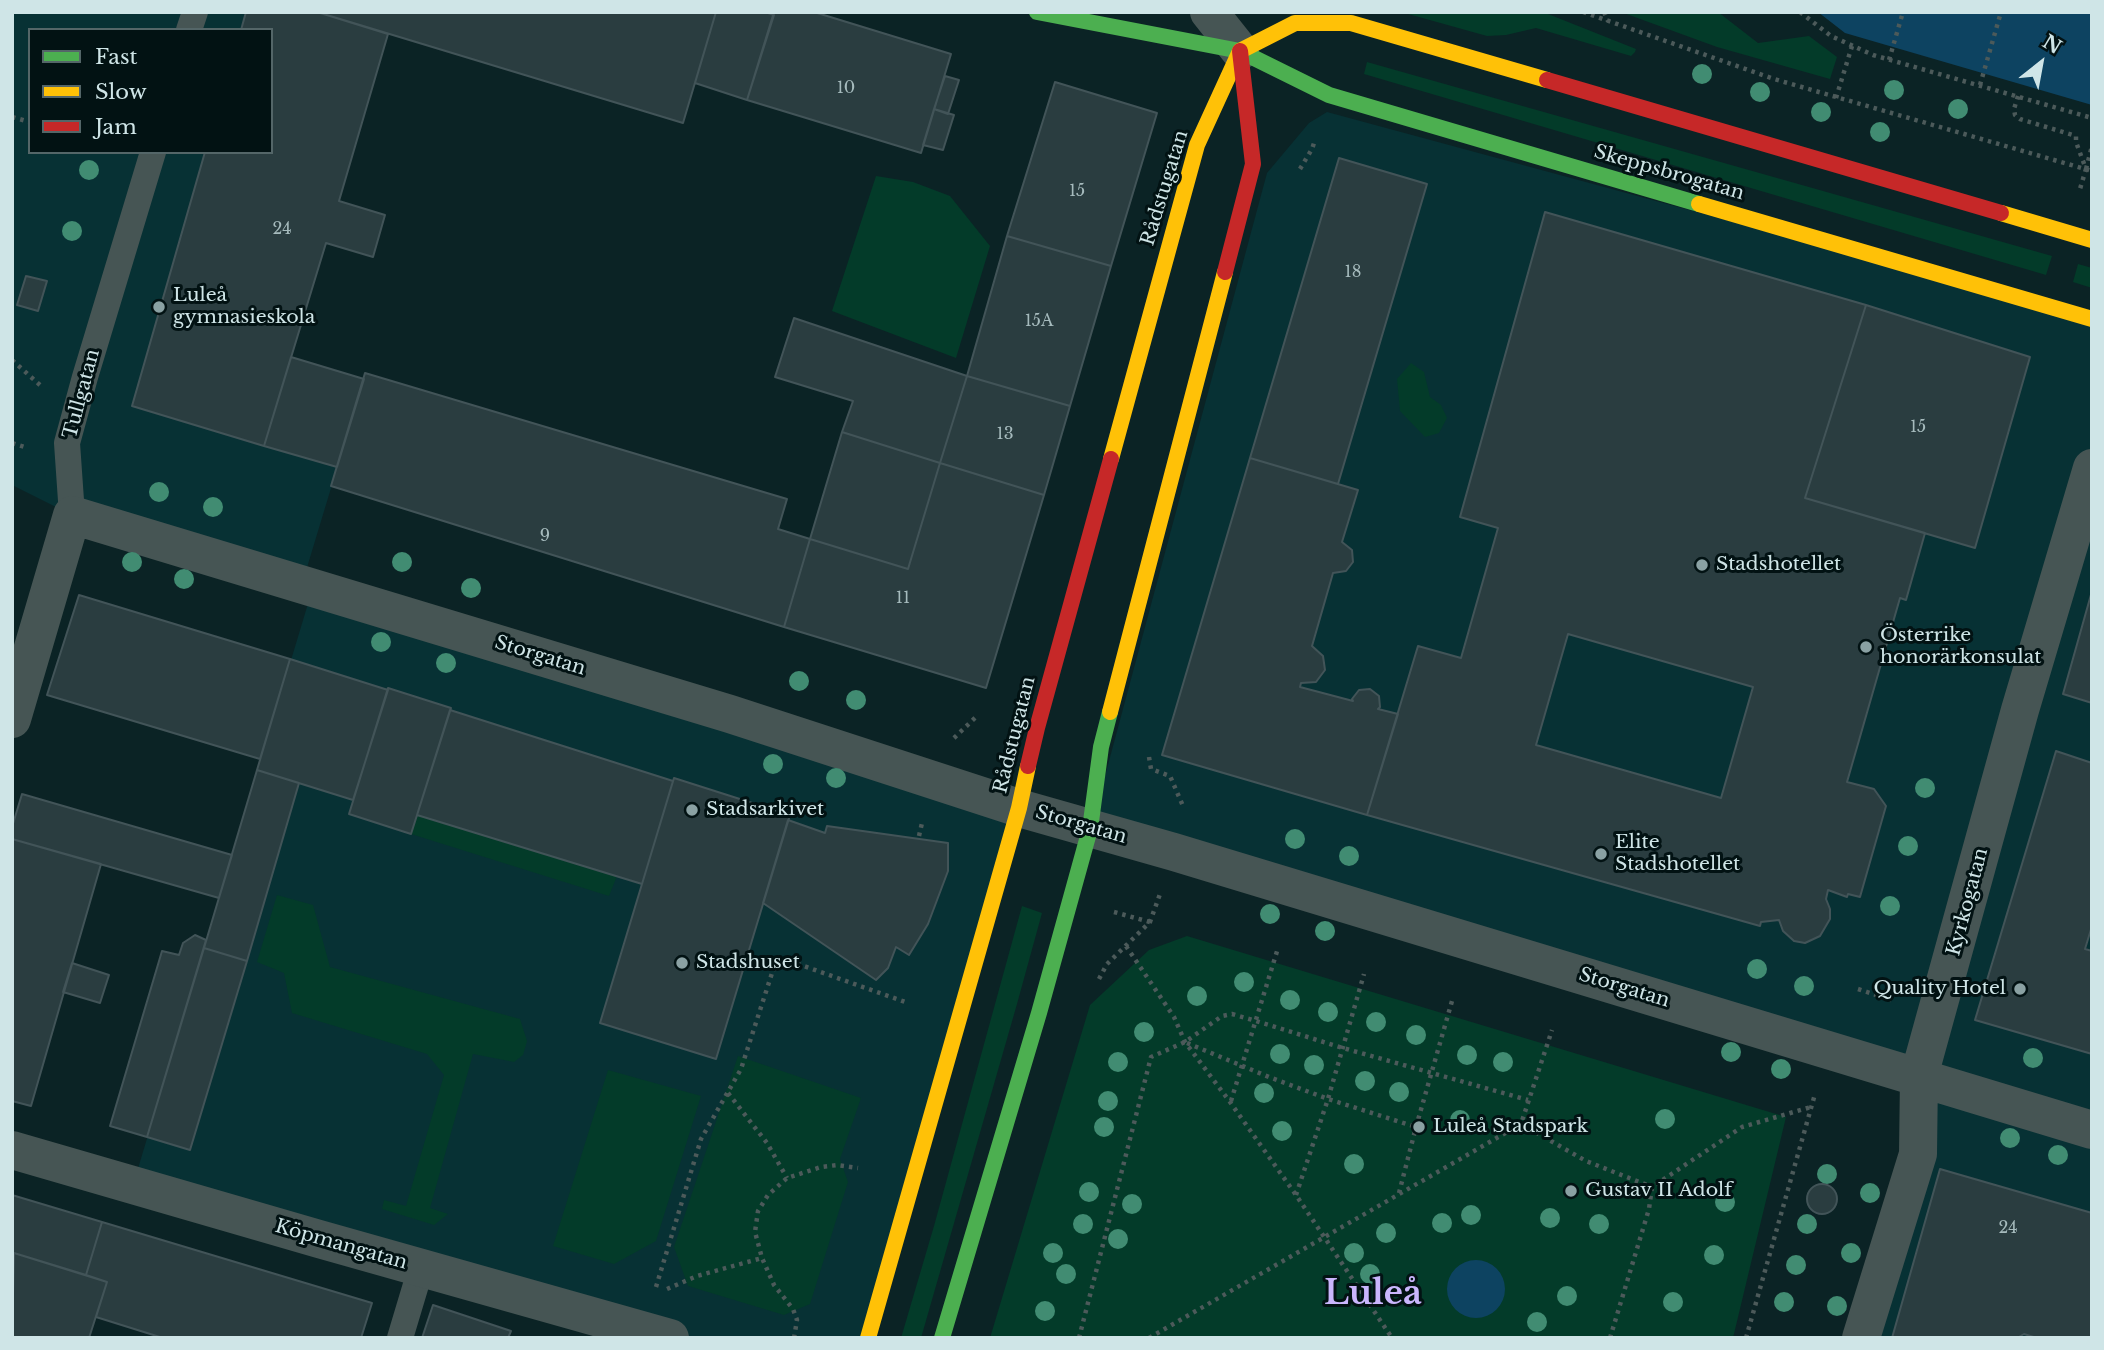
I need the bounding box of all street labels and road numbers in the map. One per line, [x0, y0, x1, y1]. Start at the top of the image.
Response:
street label: Rådstugatan [1137, 127, 1193, 249]
street label: Skeppsbrogatan [1591, 141, 1747, 205]
street label: Tullgatan [59, 347, 105, 441]
street label: Storgatan [492, 631, 588, 681]
street label: Rådstugatan [989, 674, 1041, 796]
street label: Storgatan [1033, 801, 1129, 849]
street label: Kyrkogatan [1943, 846, 1993, 958]
street label: Storgatan [1576, 963, 1672, 1013]
street label: Köpmangatan [272, 1215, 410, 1275]

